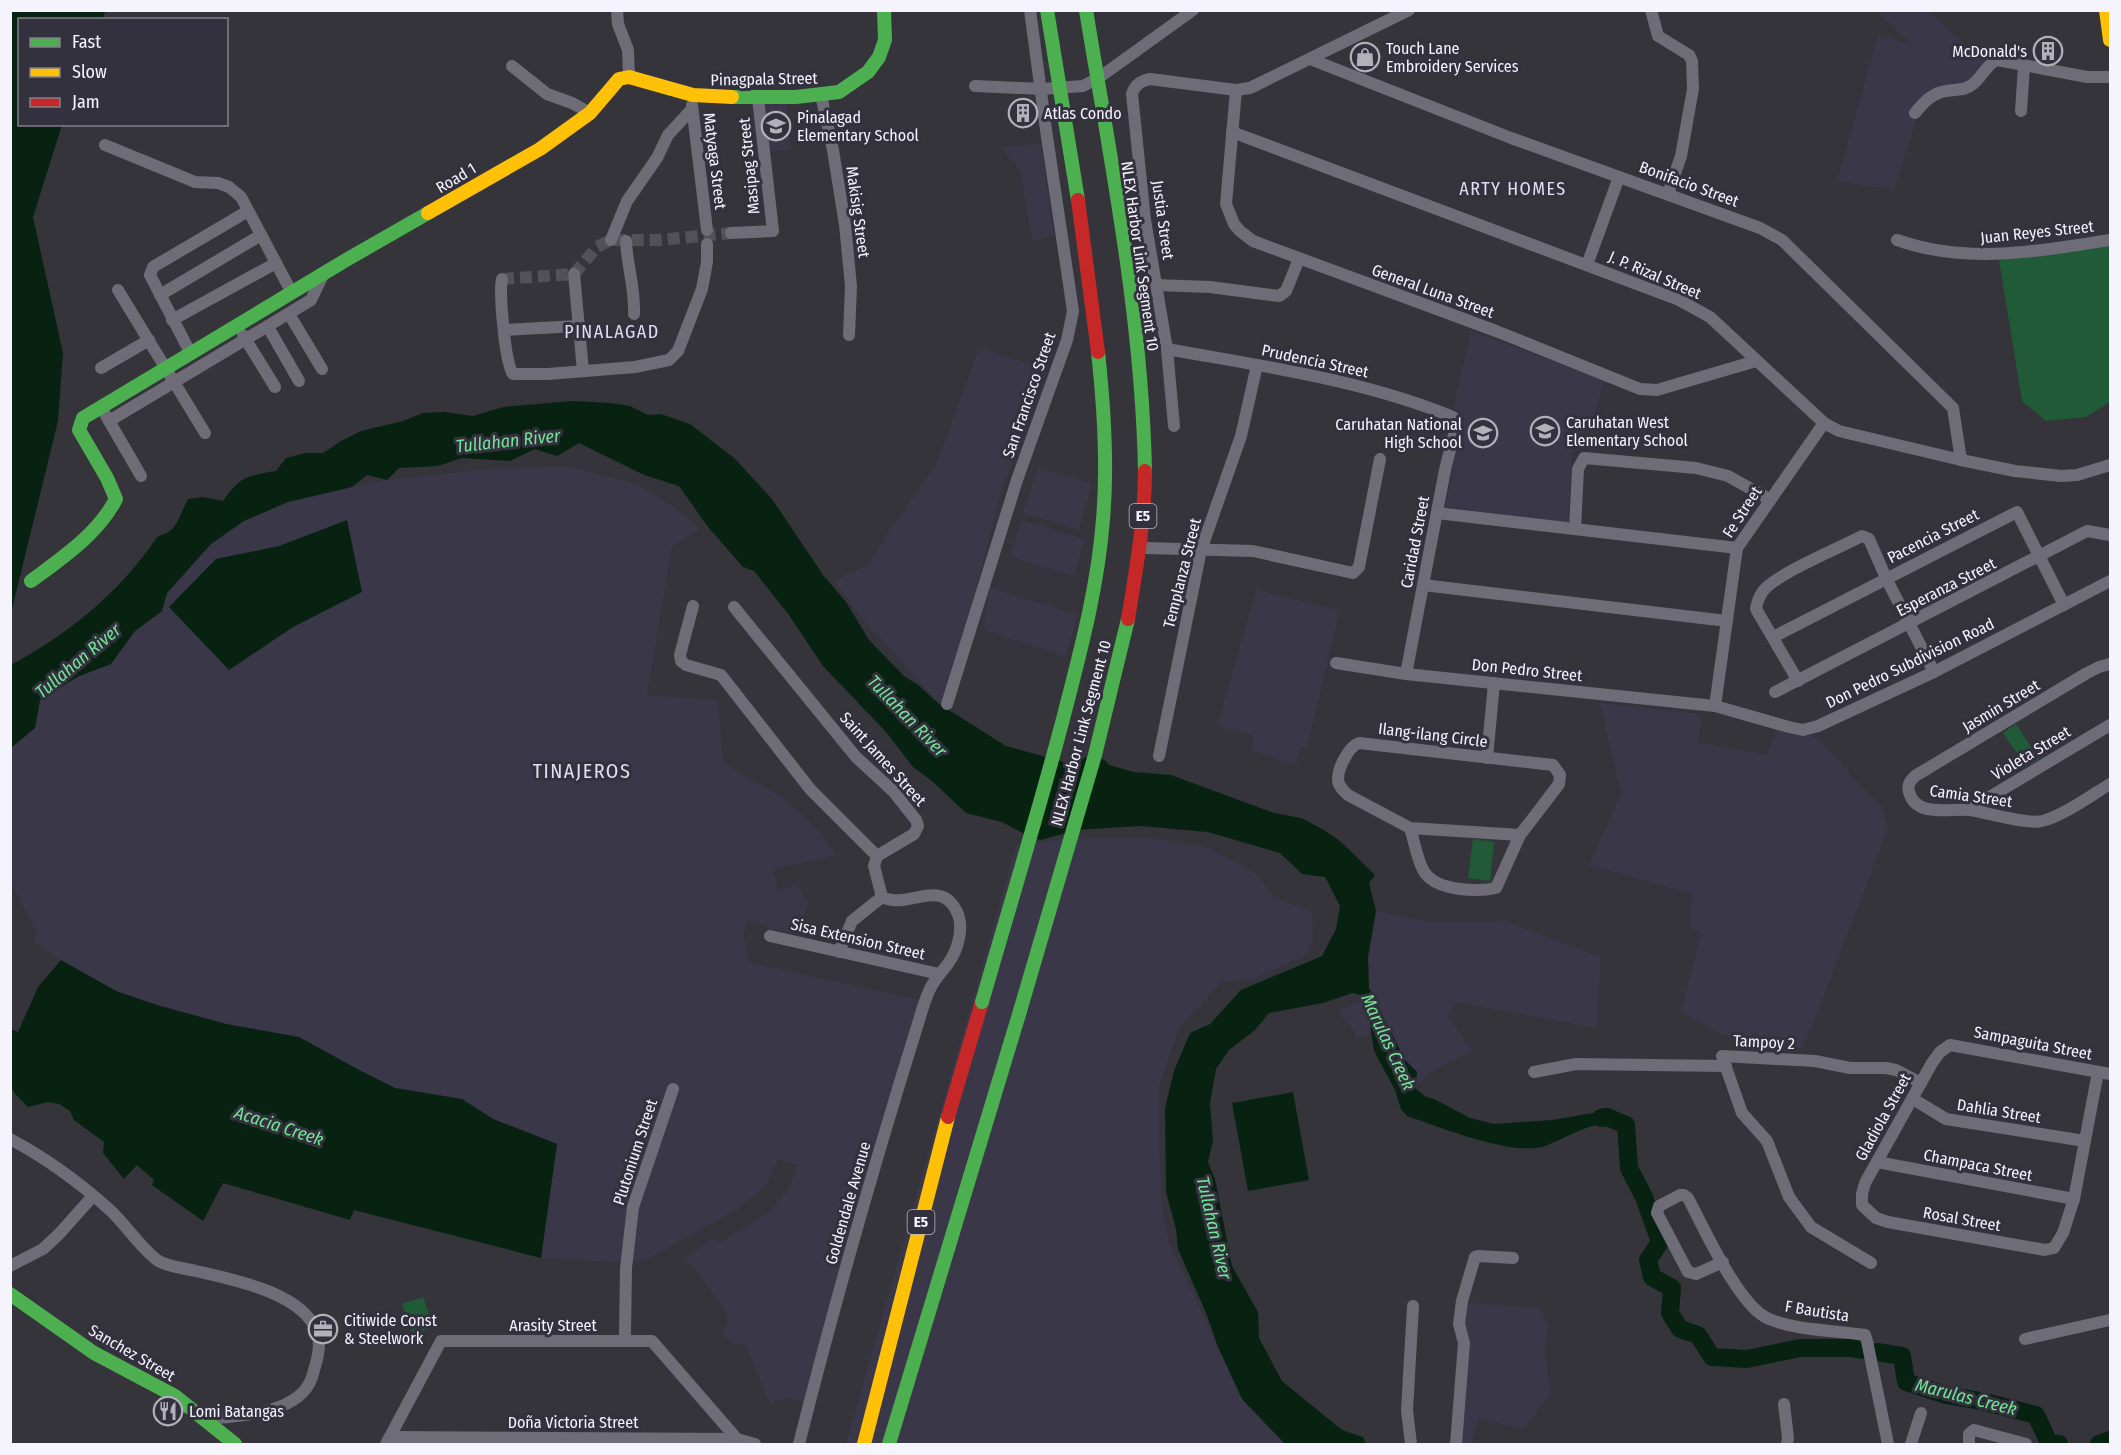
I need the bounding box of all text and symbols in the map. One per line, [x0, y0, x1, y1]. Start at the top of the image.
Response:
legend [18, 18, 228, 126]
text: Fast [72, 31, 101, 53]
building icon: McDonald's [2032, 35, 2064, 67]
place label: Touch Lane Embroidery Services [1386, 39, 1519, 76]
shop icon: Touch Lane Embroidery Services [1349, 41, 1381, 73]
place label: McDonald's [1952, 42, 2027, 61]
text: Slow [72, 61, 107, 83]
street label: Pinagpala Street [710, 69, 819, 89]
text: Jam [72, 91, 100, 113]
building icon: Atlas Condo [1007, 97, 1039, 129]
place label: Atlas Condo [1044, 104, 1122, 123]
place label: Pinalagad Elementary School [797, 108, 919, 145]
school or university icon: Pinalagad Elementary School [760, 110, 792, 142]
street label: Matyaga Street [700, 112, 730, 211]
street label: Masipag Street [734, 116, 763, 215]
street label: Bonifacio Street [1637, 157, 1742, 211]
street label: Road 1 [433, 159, 479, 197]
street label: NLEX Harbor Link Segment 10 [1117, 160, 1163, 352]
street label: Makisig Street [842, 165, 874, 260]
district label: ARTY HOMES [1459, 178, 1567, 200]
street label: Justia Street [1148, 179, 1178, 262]
street label: Juan Reyes Street [1979, 217, 2095, 247]
street label: J. P. Rizal Street [1606, 247, 1705, 303]
street label: General Luna Street [1369, 260, 1497, 322]
district label: PINALAGAD [564, 321, 660, 343]
street label: San Francisco Street [999, 329, 1060, 460]
street label: Prudencia Street [1260, 340, 1371, 382]
place label: Caruhatan West Elementary School [1566, 413, 1688, 450]
place label: Caruhatan National High School [1335, 415, 1462, 452]
school or university icon: Caruhatan West Elementary School [1529, 415, 1561, 447]
school or university icon: Caruhatan National High School [1467, 417, 1499, 449]
water label: Tullahan River [455, 424, 562, 457]
street label: Fe Street [1718, 482, 1766, 541]
street label: Caridad Street [1397, 494, 1433, 590]
road number: E5 [1130, 504, 1156, 528]
street label: Pacencia Street [1884, 504, 1983, 567]
street label: Templanza Street [1159, 515, 1205, 630]
street label: Esperanza Street [1893, 553, 2000, 620]
street label: Don Pedro Subdivision Road [1823, 614, 1997, 712]
water label: Tullahan River [31, 618, 126, 703]
street label: NLEX Harbor Link Segment 10 [1047, 638, 1115, 828]
street label: Don Pedro Street [1471, 655, 1584, 685]
water label: Tullahan River [863, 671, 952, 762]
street label: Jasmin Street [1959, 675, 2044, 736]
street label: Saint James Street [836, 708, 931, 810]
street label: Ilang-ilang Circle [1377, 719, 1489, 751]
street label: Violeta Street [1988, 722, 2075, 784]
district label: TINAJEROS [533, 759, 631, 783]
street label: Camia Street [1929, 781, 2014, 811]
street label: Sisa Extension Street [789, 914, 928, 964]
water label: Marulas Creek [1356, 990, 1420, 1094]
street label: Sampaguita Street [1972, 1022, 2094, 1064]
street label: Tampoy 2 [1733, 1031, 1795, 1053]
street label: Gladiola Street [1851, 1069, 1915, 1164]
street label: Dahlia Street [1956, 1095, 2043, 1127]
street label: Plutonium Street [609, 1096, 661, 1207]
water label: Acacia Creek [231, 1101, 326, 1151]
street label: Goldendale Avenue [821, 1139, 875, 1267]
street label: Champaca Street [1922, 1145, 2035, 1185]
water label: Tullahan River [1191, 1174, 1237, 1282]
street label: Rosal Street [1922, 1203, 2003, 1235]
road number: E5 [908, 1210, 934, 1234]
street label: F Bautista [1784, 1297, 1851, 1325]
place label: Citiwide Const & Steelwork [344, 1311, 438, 1348]
office icon: Citiwide Const & Steelwork [307, 1313, 339, 1345]
street label: Arasity Street [509, 1316, 598, 1335]
street label: Sanchez Street [85, 1321, 179, 1386]
water label: Marulas Creek [1913, 1374, 2019, 1420]
restaurant icon: Lomi Batangas [152, 1395, 184, 1427]
place label: Lomi Batangas [189, 1402, 284, 1421]
street label: Doña Victoria Street [508, 1413, 639, 1432]

